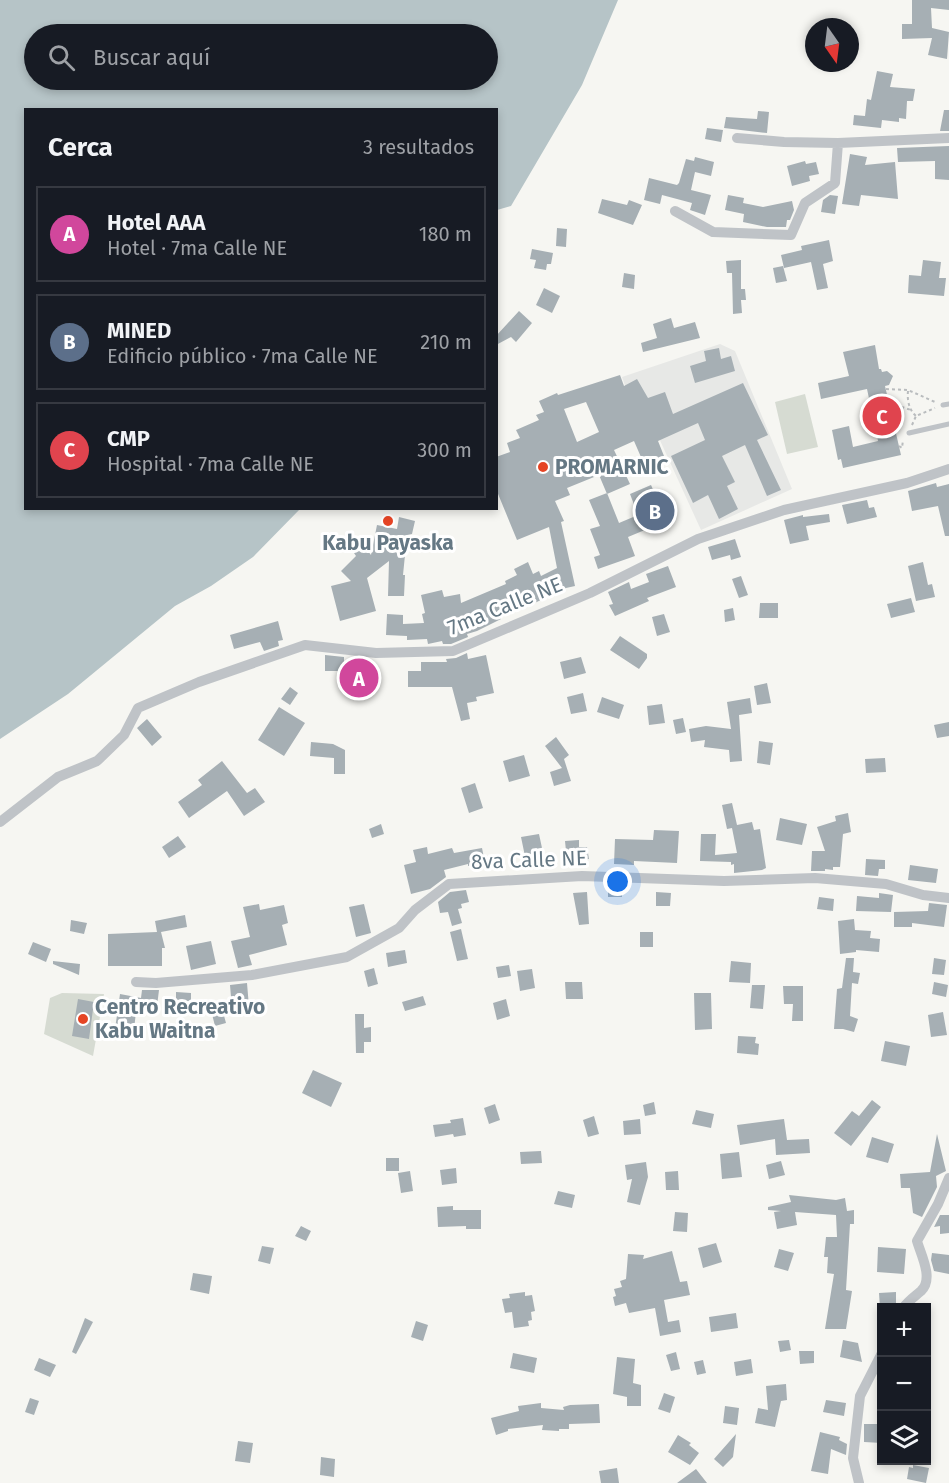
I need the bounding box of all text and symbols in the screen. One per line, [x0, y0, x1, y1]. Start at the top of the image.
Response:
north arrow [805, 18, 859, 72]
search box [24, 24, 498, 90]
icon: search [45, 41, 78, 74]
text: Buscar aquí [93, 44, 210, 71]
text: Cerca [48, 132, 113, 163]
text: 3 resultados [363, 135, 474, 159]
text: Hotel AAA [107, 209, 205, 236]
text: A [64, 222, 75, 246]
text: 180 m [419, 222, 472, 246]
text: Hotel · 7ma Calle NE [107, 236, 287, 260]
text: MINED [107, 317, 171, 344]
text: B [63, 330, 76, 354]
text: 210 m [420, 330, 472, 354]
text: Edificio público · 7ma Calle NE [107, 344, 378, 368]
pin: C [862, 394, 902, 438]
text: CMP [107, 425, 150, 452]
text: C [64, 438, 75, 462]
text: 300 m [417, 438, 472, 462]
text: Hospital · 7ma Calle NE [107, 452, 314, 476]
place label: PROMARNIC [555, 454, 669, 480]
marker: PROMARNIC [536, 460, 550, 474]
pin: B [636, 488, 674, 534]
marker: Kabu Payaska [381, 514, 395, 528]
place label: Kabu Payaska [322, 530, 454, 556]
street label: 7ma Calle NE [444, 571, 566, 641]
pin: A [340, 656, 378, 700]
street label: 8va Calle NE [471, 845, 587, 875]
your location [603, 867, 632, 896]
place label: Centro Recreativo Kabu Waitna [95, 994, 265, 1044]
marker: Centro Recreativo Kabu Waitna [76, 1012, 90, 1026]
map controls [877, 1303, 931, 1465]
button: + [877, 1303, 931, 1357]
button: − [877, 1357, 931, 1411]
button: layers [877, 1411, 931, 1465]

